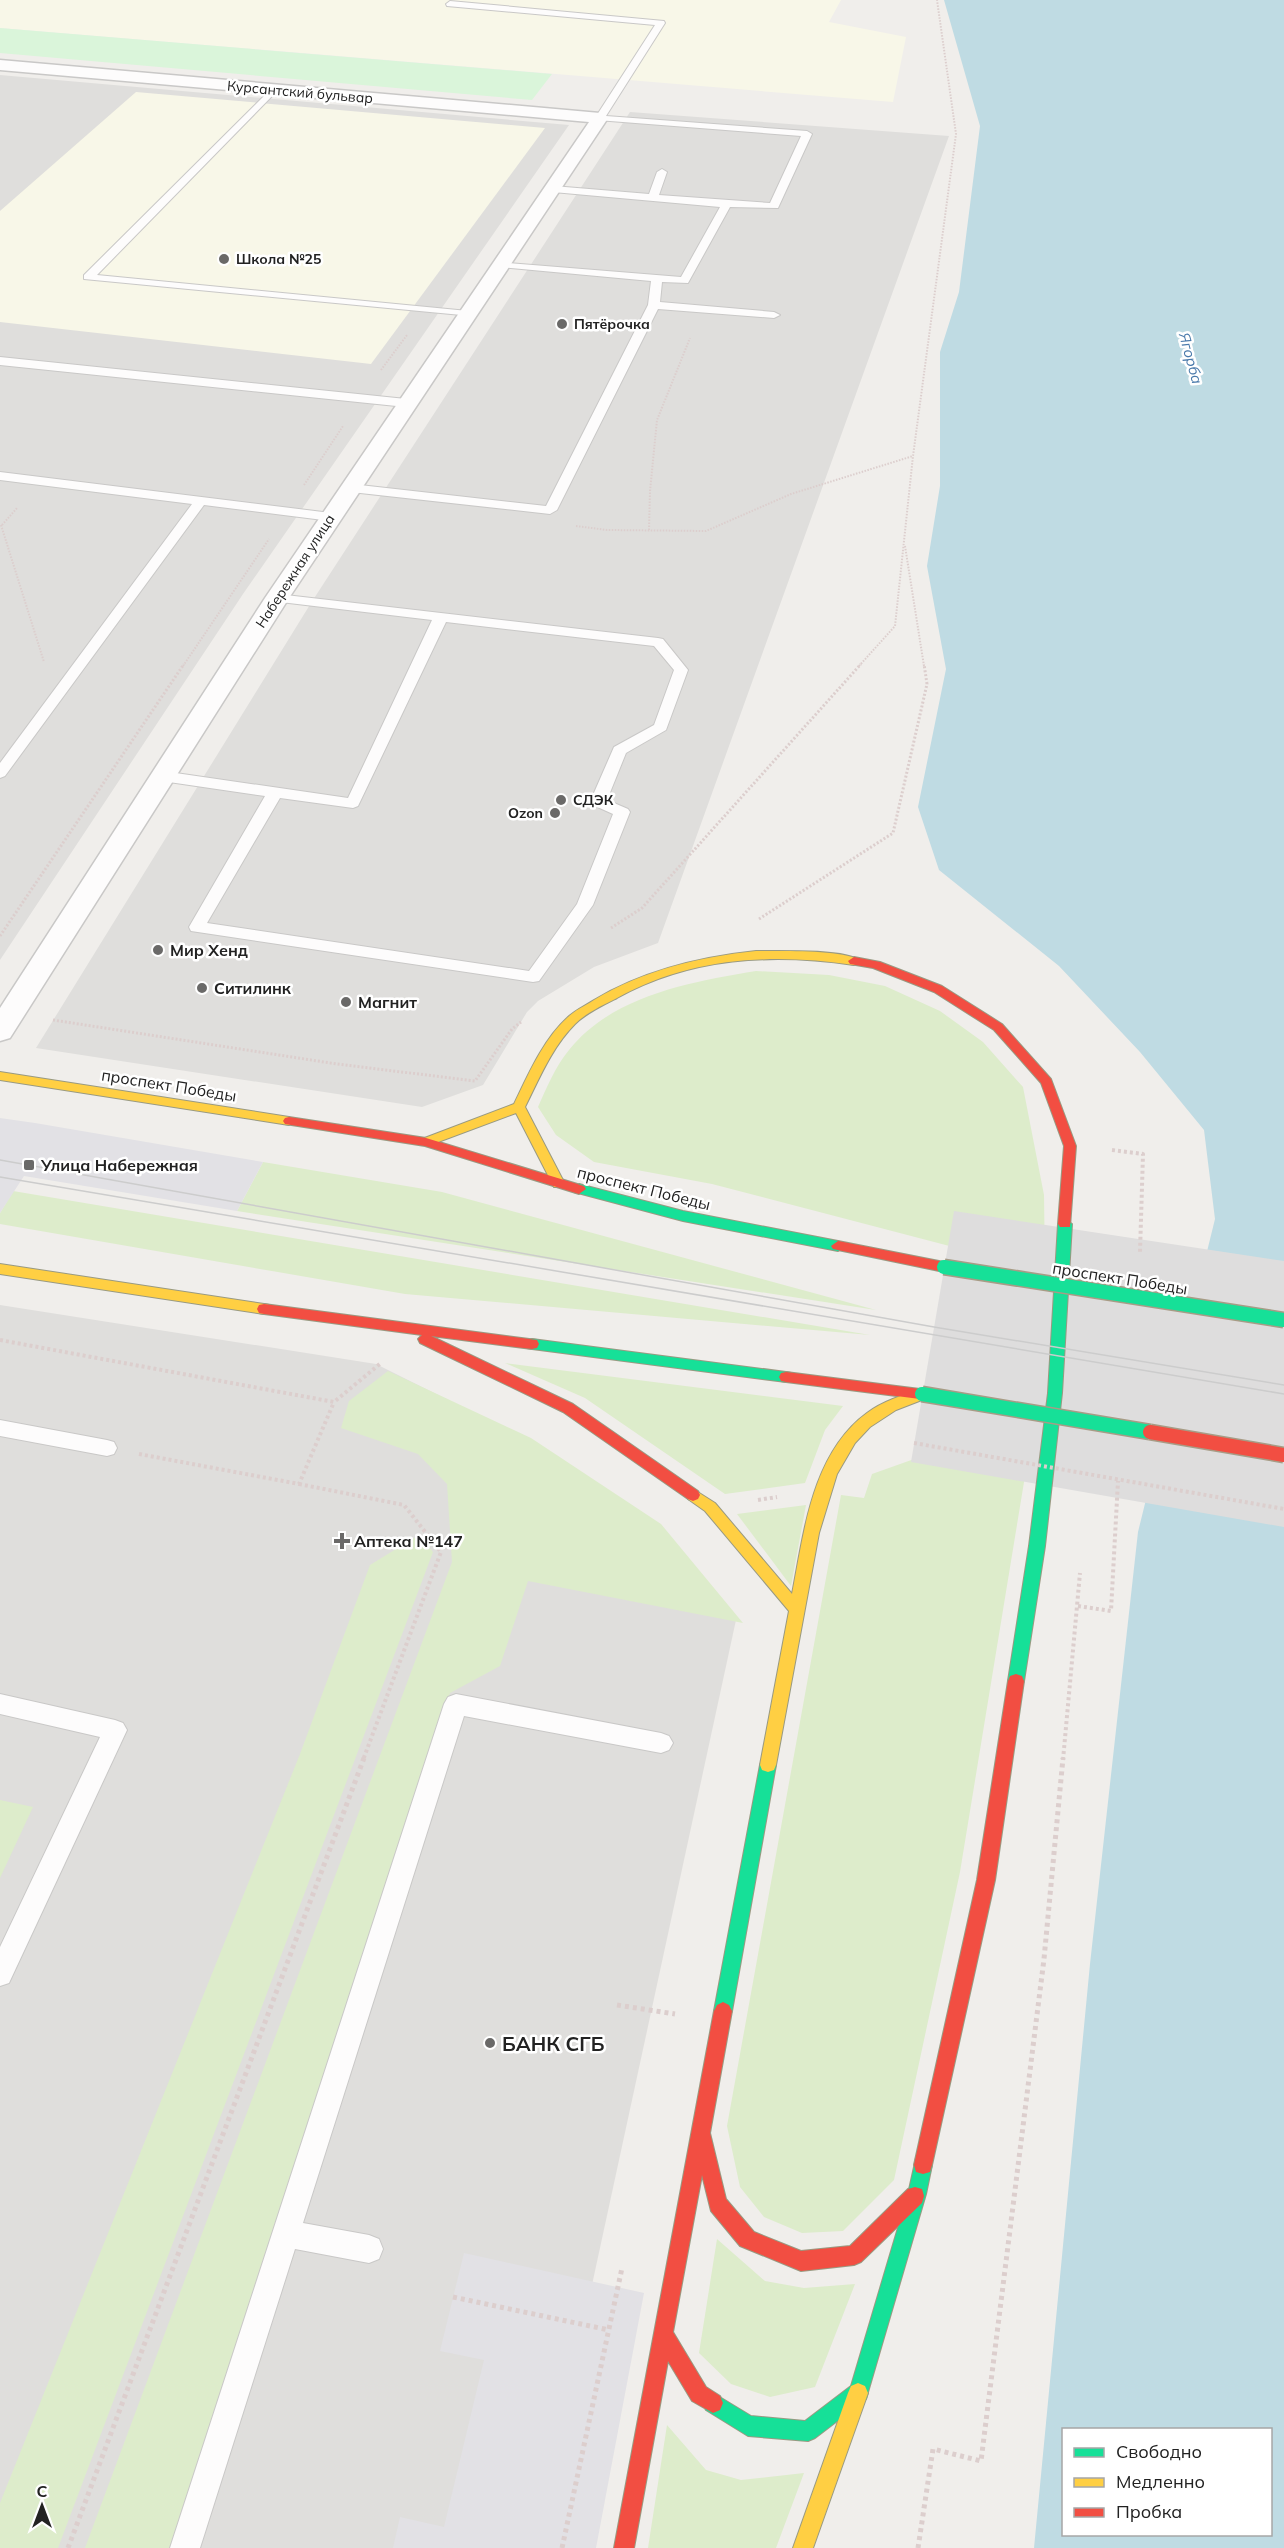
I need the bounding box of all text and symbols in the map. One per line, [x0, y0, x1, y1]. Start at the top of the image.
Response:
street label: Курсантский бульвар [226, 77, 374, 107]
place label: Школа №25 [236, 250, 321, 268]
marker: Школа №25 [217, 252, 231, 266]
place label: Пятёрочка [574, 315, 650, 333]
marker: Пятёрочка [555, 317, 569, 331]
water label: Ягорба [1175, 329, 1207, 386]
street label: Набережная улица [252, 511, 338, 631]
place label: СДЭК [573, 791, 614, 809]
marker: СДЭК [554, 793, 568, 807]
place label: Ozon [508, 804, 543, 822]
marker: Ozon [548, 806, 562, 820]
place label: Мир Хенд [170, 940, 248, 960]
marker: Мир Хенд [151, 943, 165, 957]
place label: Ситилинк [214, 978, 292, 998]
marker: Ситилинк [195, 981, 209, 995]
place label: Магнит [358, 992, 417, 1012]
marker: Магнит [339, 995, 353, 1009]
street label: проспект Победы [100, 1064, 238, 1106]
place label: Улица Набережная [40, 1155, 198, 1175]
marker: Улица Набережная [22, 1158, 36, 1172]
street label: проспект Победы [575, 1162, 713, 1214]
street label: проспект Победы [1051, 1257, 1189, 1299]
place label: Аптека №147 [354, 1531, 463, 1551]
marker: Аптека №147 [335, 1534, 349, 1548]
place label: БАНК СГБ [502, 2031, 605, 2056]
marker: БАНК СГБ [483, 2036, 497, 2050]
legend [1062, 2428, 1272, 2536]
text: Свободно [1116, 2440, 1202, 2463]
text: Медленно [1116, 2470, 1205, 2493]
north arrow [12, 2476, 72, 2536]
text: С [37, 2481, 48, 2501]
text: Пробка [1116, 2500, 1182, 2523]

